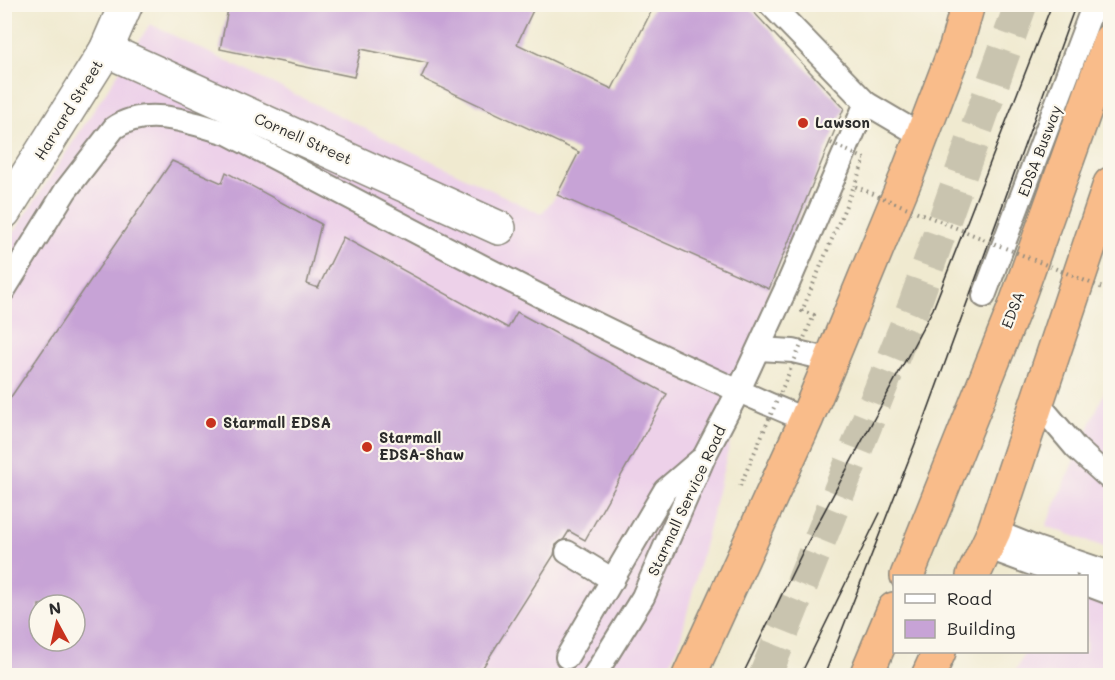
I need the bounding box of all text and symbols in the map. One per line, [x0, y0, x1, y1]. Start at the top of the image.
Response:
street label: Harvard Street [29, 56, 107, 163]
street label: EDSA Busway [1013, 102, 1066, 199]
street label: Cornell Street [251, 108, 355, 169]
place label: Lawson [815, 112, 870, 132]
marker: Lawson [796, 116, 810, 130]
street label: EDSA [996, 288, 1028, 331]
place label: Starmall EDSA [223, 412, 331, 432]
marker: Starmall EDSA [204, 416, 218, 430]
street label: Starmall Service Road [642, 422, 730, 579]
place label: Starmall EDSA-Shaw [379, 427, 464, 464]
marker: Starmall EDSA-Shaw [360, 440, 374, 454]
legend [893, 575, 1088, 653]
text: Road [947, 586, 992, 610]
north arrow [27, 593, 87, 653]
text: N [47, 596, 62, 619]
text: Building [947, 616, 1015, 640]

